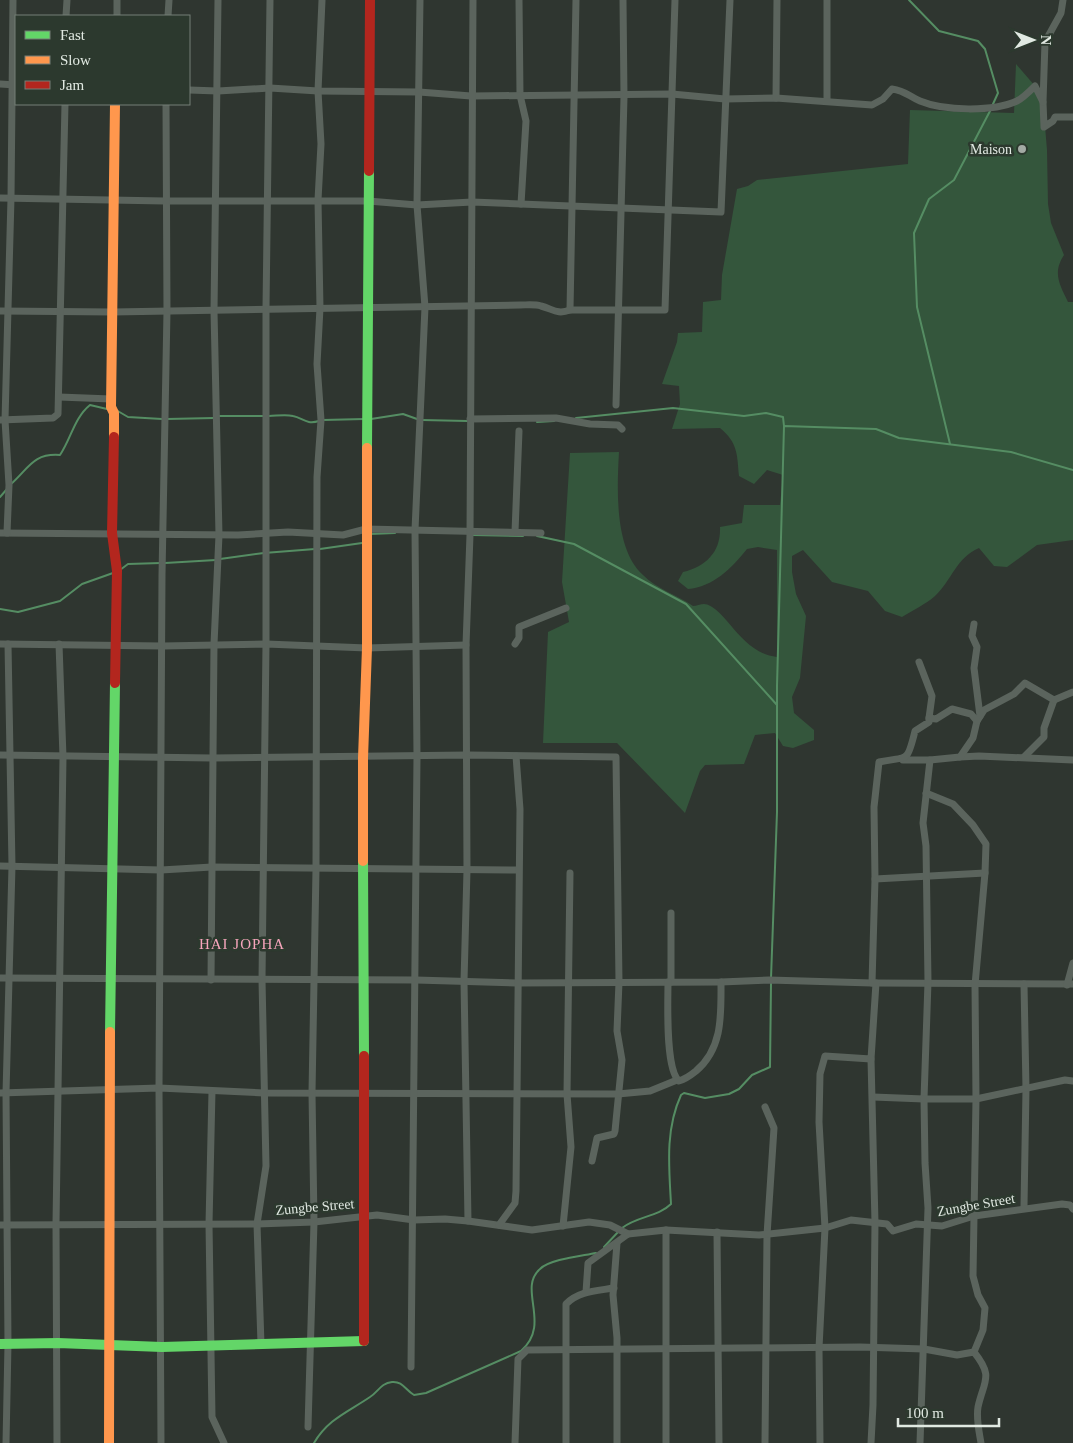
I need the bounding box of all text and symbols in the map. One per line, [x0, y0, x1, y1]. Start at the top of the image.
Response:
legend [15, 15, 190, 105]
north arrow [1008, 15, 1058, 65]
text: Fast [60, 27, 86, 43]
text: N [1038, 35, 1053, 45]
text: Slow [60, 52, 91, 68]
text: Jam [60, 77, 84, 93]
place label: Maison [970, 142, 1012, 157]
marker: Maison [1016, 143, 1028, 155]
district label: HAI JOPHA [199, 936, 285, 952]
street label: Zungbe Street [936, 1191, 1016, 1219]
street label: Zungbe Street [275, 1196, 355, 1218]
scale bar [898, 1396, 999, 1428]
text: 100 m [906, 1405, 944, 1421]

